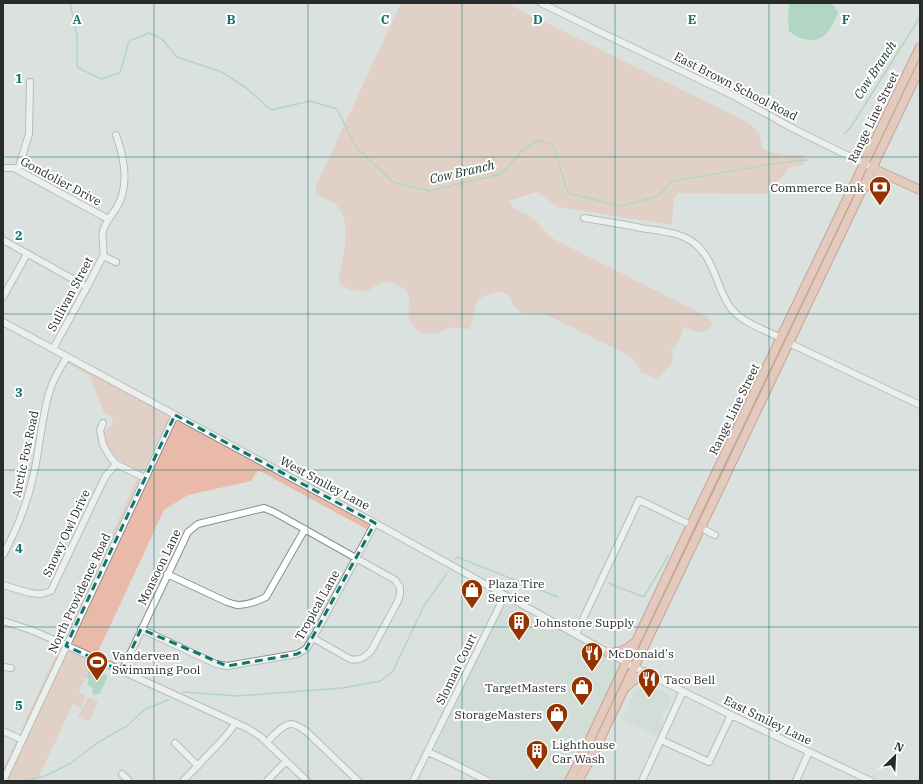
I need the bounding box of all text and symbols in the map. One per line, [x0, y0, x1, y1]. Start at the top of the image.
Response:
text: A [72, 11, 82, 28]
text: B [226, 11, 236, 28]
text: C [381, 11, 390, 28]
text: D [533, 11, 543, 28]
text: E [688, 11, 696, 28]
text: F [842, 11, 850, 28]
water label: Cow Branch [850, 38, 900, 102]
street label: East Brown School Road [672, 48, 800, 124]
street label: Range Line Street [844, 69, 902, 165]
text: 1 [15, 70, 23, 87]
street label: Gondolier Drive [18, 153, 104, 209]
water label: Cow Branch [428, 156, 496, 188]
bank icon: Commerce Bank [867, 174, 893, 207]
place label: Commerce Bank [770, 180, 864, 195]
text: 2 [15, 227, 23, 244]
street label: Sullivan Street [44, 254, 96, 334]
street label: Range Line Street [705, 361, 763, 457]
text: 3 [15, 384, 23, 401]
street label: Arctic Fox Road [8, 409, 42, 499]
street label: West Smiley Lane [278, 453, 372, 513]
street label: Snowy Owl Drive [39, 487, 93, 579]
street label: Monsoon Lane [134, 527, 184, 607]
street label: North Providence Road [45, 531, 113, 655]
text: 4 [15, 540, 23, 557]
street label: Tropical Lane [292, 567, 342, 643]
place label: Plaza Tire Service [488, 576, 544, 605]
shop icon: Plaza Tire Service [459, 577, 485, 610]
building icon: Johnstone Supply [506, 609, 532, 642]
place label: Johnstone Supply [534, 615, 635, 630]
street label: Sloman Court [432, 631, 480, 707]
restaurant icon: McDonald's [579, 640, 605, 673]
place label: McDonald's [608, 646, 674, 661]
place label: Vanderveen Swimming Pool [112, 648, 201, 677]
sports icon: Vanderveen Swimming Pool [84, 649, 110, 682]
restaurant icon: Taco Bell [636, 666, 662, 699]
place label: Taco Bell [664, 672, 716, 687]
shop icon: TargetMasters [569, 674, 595, 707]
place label: TargetMasters [485, 680, 566, 695]
street label: East Smiley Lane [721, 692, 815, 748]
text: 5 [15, 697, 23, 714]
shop icon: StorageMasters [544, 701, 570, 734]
place label: StorageMasters [455, 707, 542, 722]
north arrow [875, 736, 915, 776]
place label: Lighthouse Car Wash [552, 737, 615, 766]
building icon: Lighthouse Car Wash [524, 738, 550, 771]
text: N [892, 739, 906, 755]

